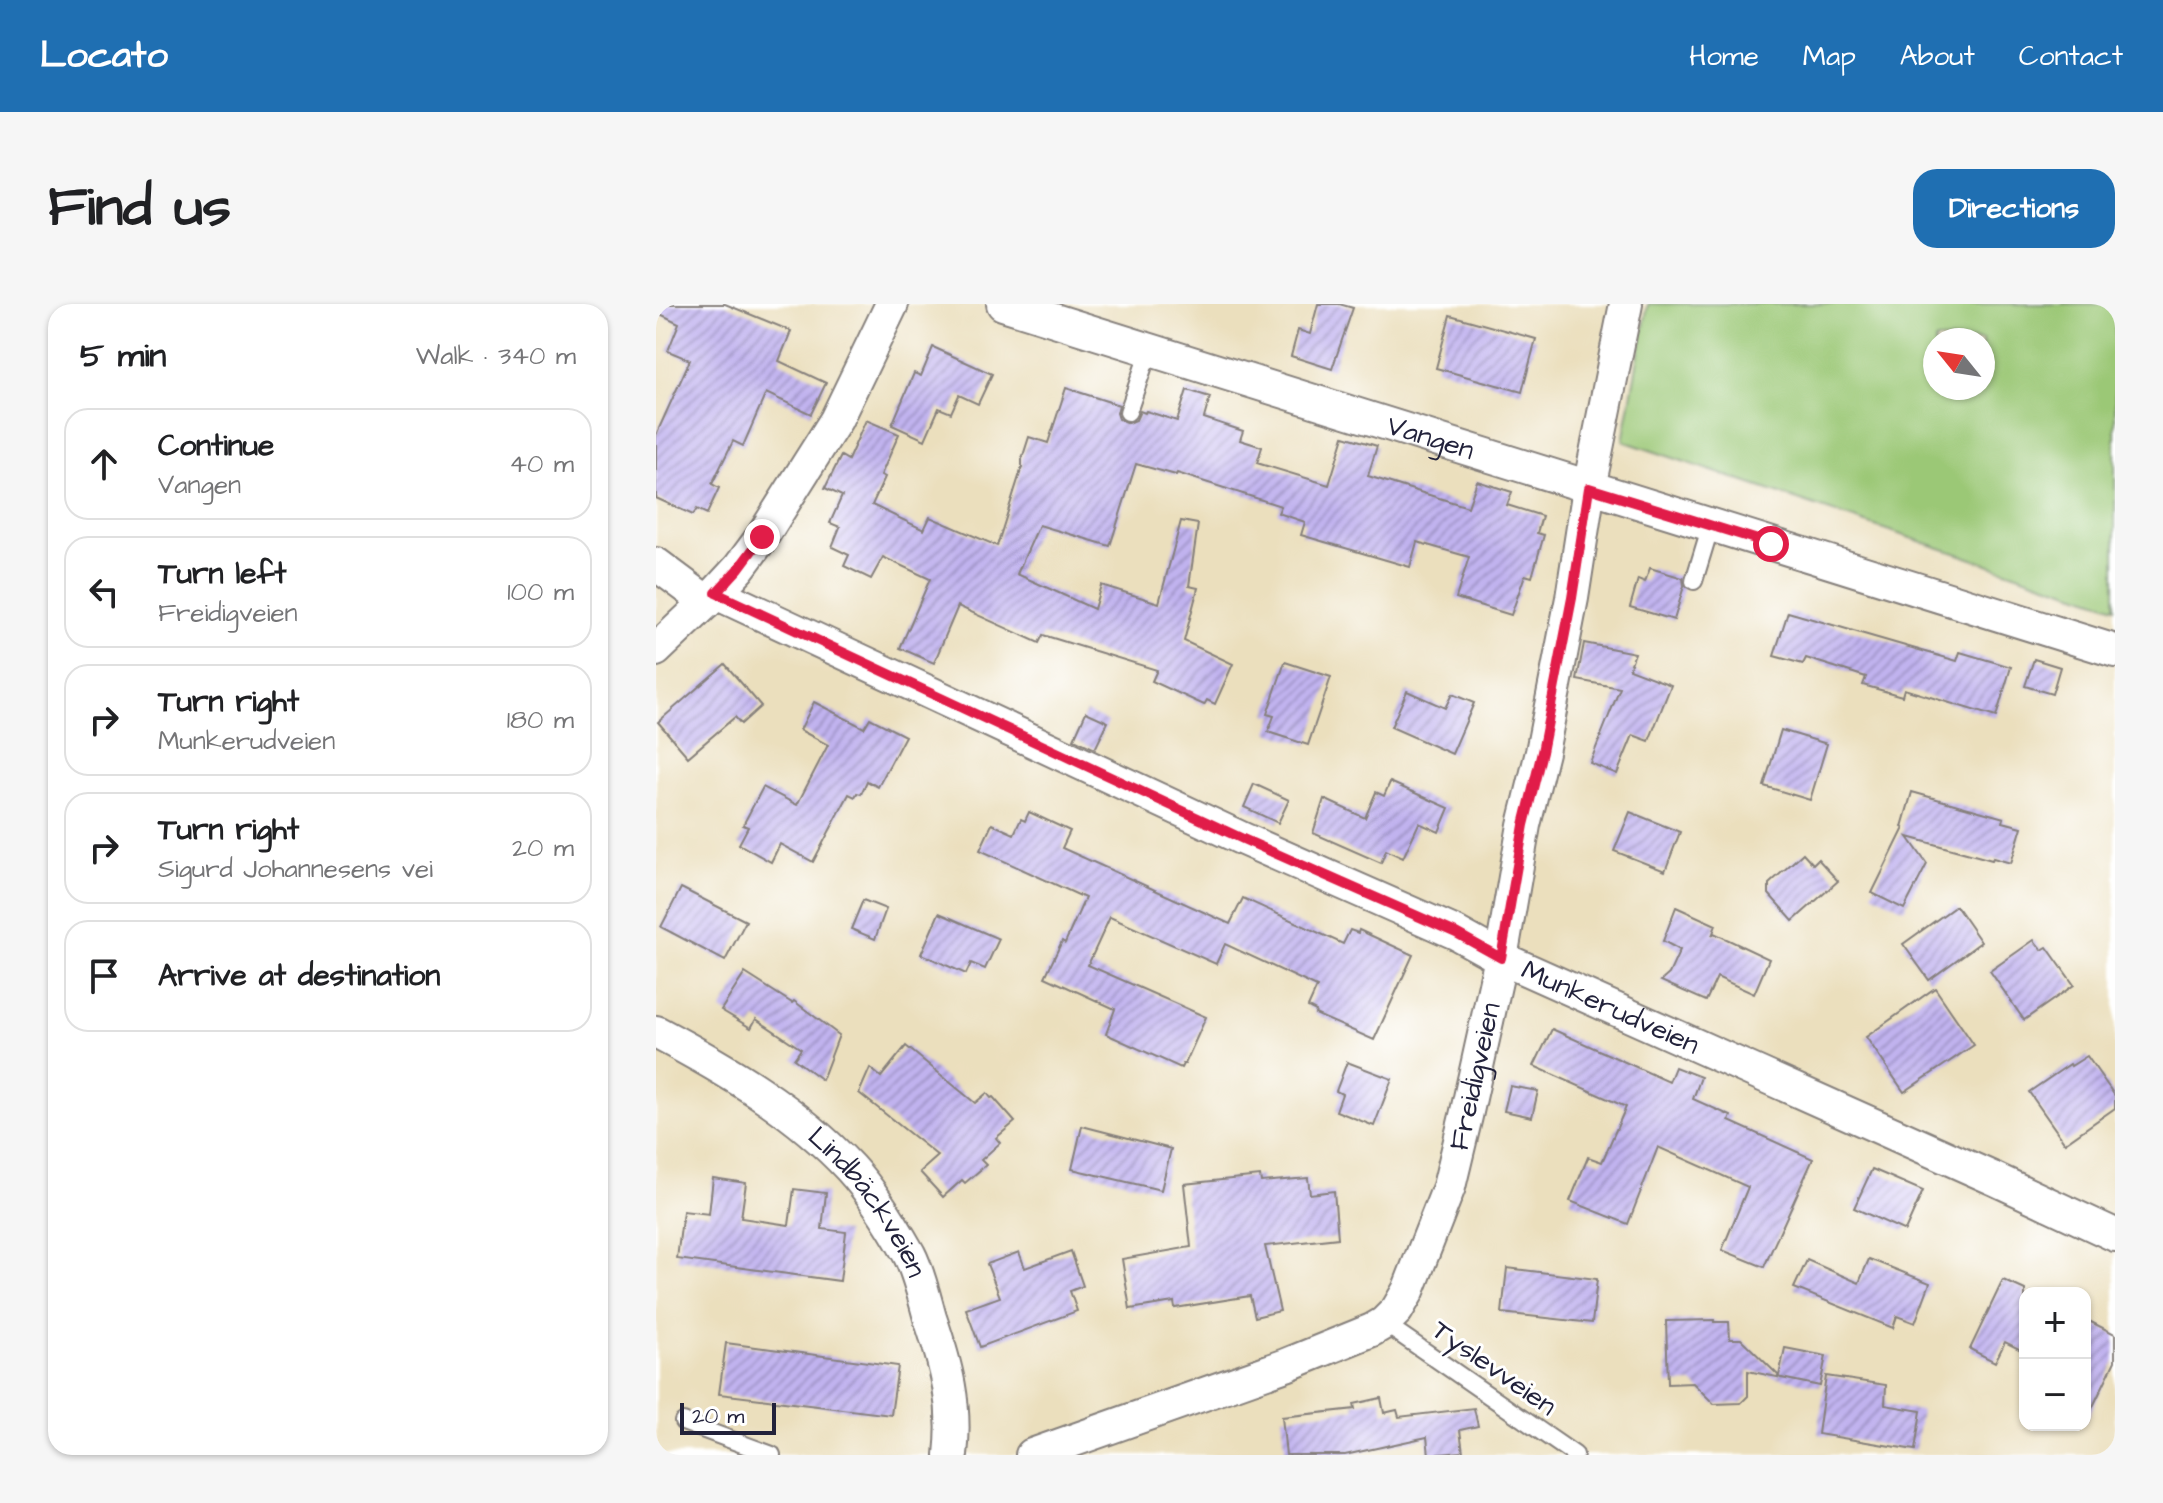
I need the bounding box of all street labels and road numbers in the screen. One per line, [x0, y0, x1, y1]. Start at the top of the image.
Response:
street label: Vangen [1382, 406, 1479, 469]
street label: Munkerudveien [1516, 950, 1706, 1064]
street label: Freidigveien [1439, 999, 1510, 1154]
street label: Lindbäckveien [799, 1117, 936, 1282]
street label: Tyslevveien [1423, 1311, 1564, 1427]

